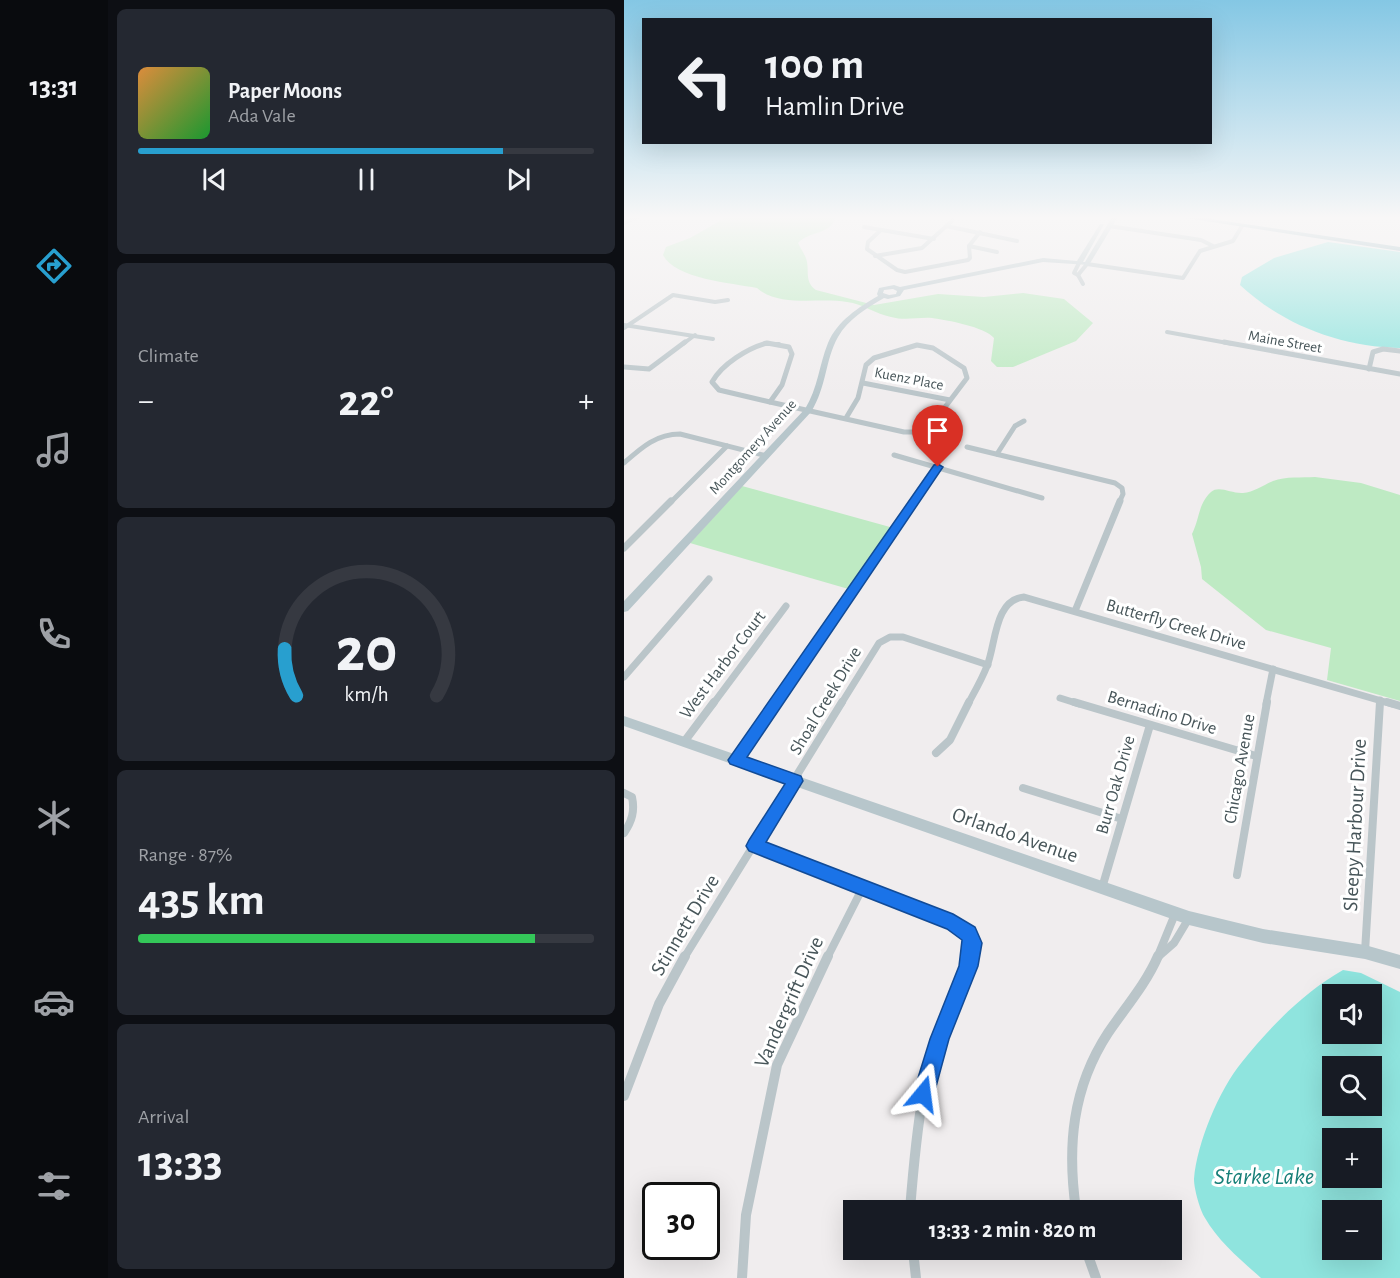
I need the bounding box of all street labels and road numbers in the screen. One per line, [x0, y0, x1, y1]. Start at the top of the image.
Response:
street label: Maine Street [1247, 328, 1323, 356]
street label: Kuenz Place [873, 365, 945, 393]
street label: Montgomery Avenue [707, 397, 799, 497]
street label: Butterfly Creek Drive [1104, 596, 1248, 654]
street label: West Harbor Court [677, 607, 769, 722]
street label: Shoal Creek Drive [787, 644, 865, 758]
street label: Bernadino Drive [1105, 688, 1219, 738]
street label: Chicago Avenue [1221, 713, 1259, 825]
street label: Burr Oak Drive [1093, 734, 1139, 836]
street label: Sleepy Harbour Drive [1340, 738, 1370, 912]
street label: Orlando Avenue [949, 804, 1081, 866]
street label: Stinnett Drive [647, 871, 723, 979]
street label: Vandergrift Drive [751, 933, 827, 1071]

